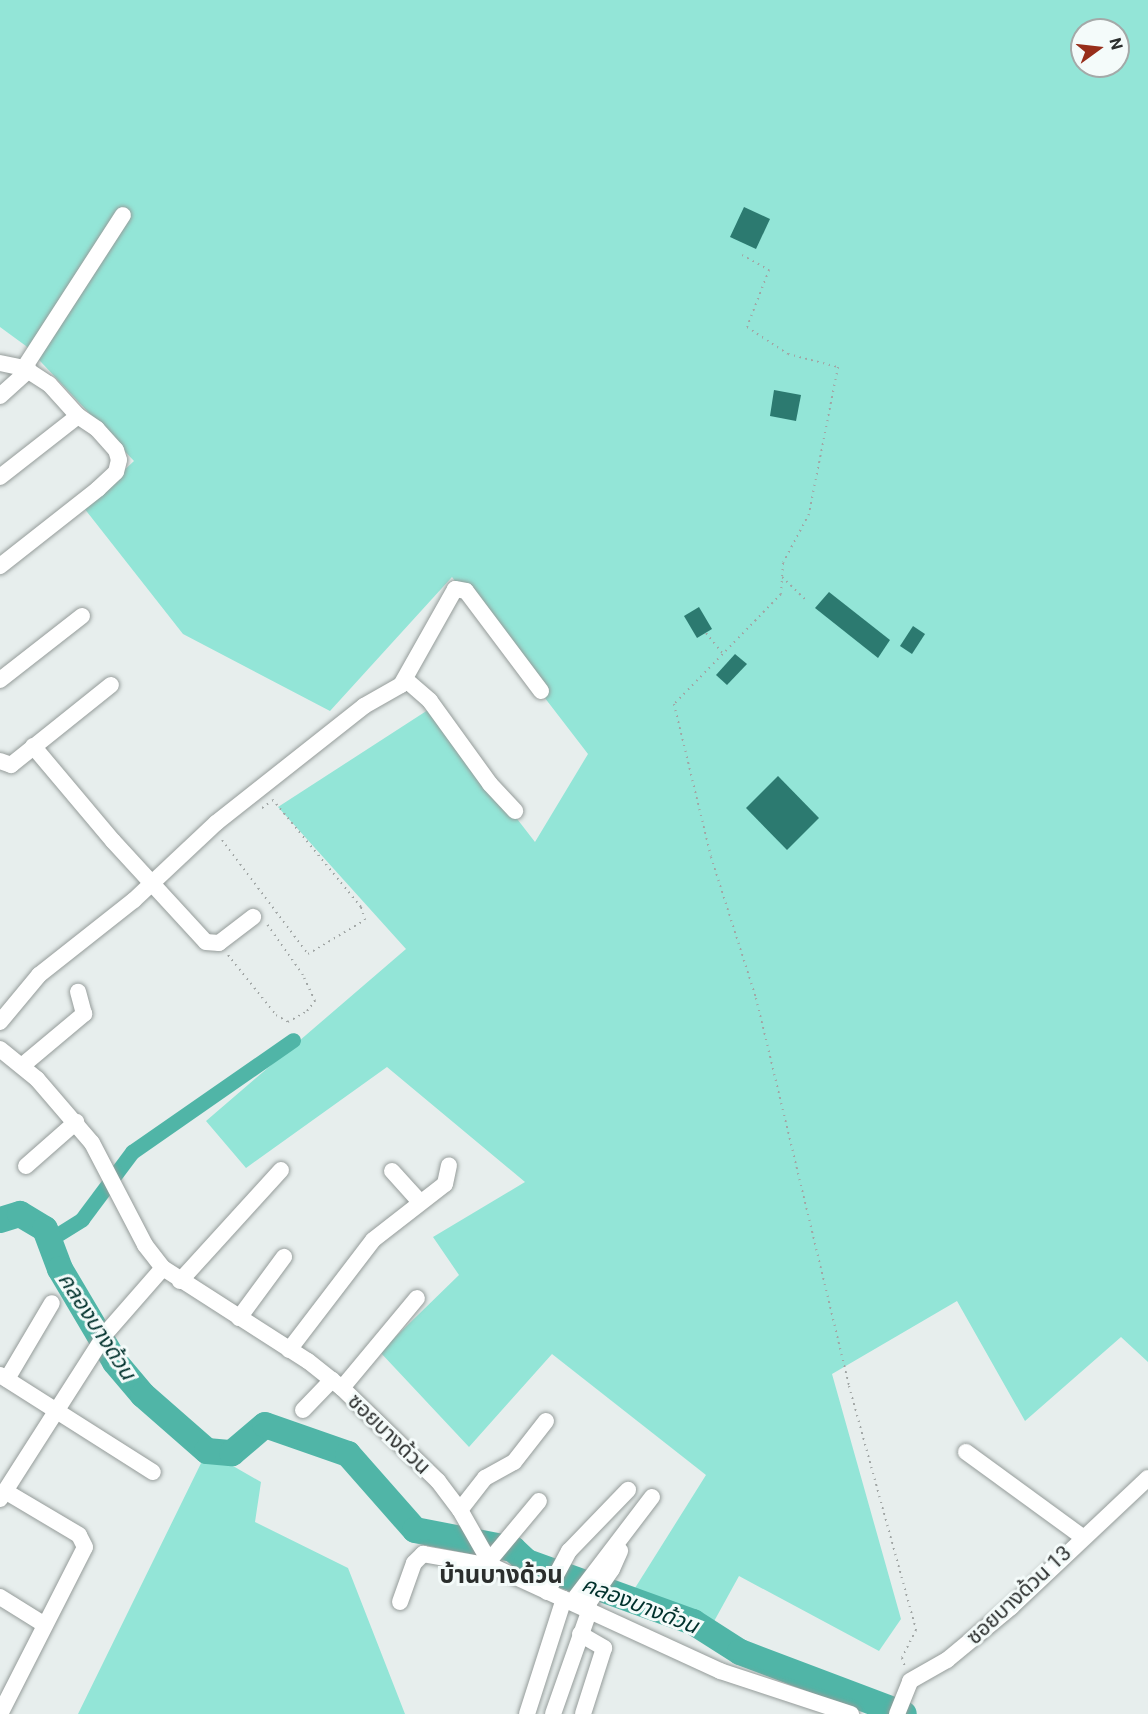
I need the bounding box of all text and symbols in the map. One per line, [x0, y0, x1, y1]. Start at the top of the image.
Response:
north arrow [1070, 18, 1130, 78]
text: N [1105, 36, 1127, 52]
water label: คลองบางด้วน [53, 1267, 141, 1385]
street label: ซอยบางด้วน [343, 1389, 435, 1479]
street label: ซอยบางด้วน 13 [962, 1540, 1076, 1650]
district label: บ้านบางด้วน [439, 1562, 563, 1590]
water label: คลองบางด้วน [578, 1571, 702, 1639]

